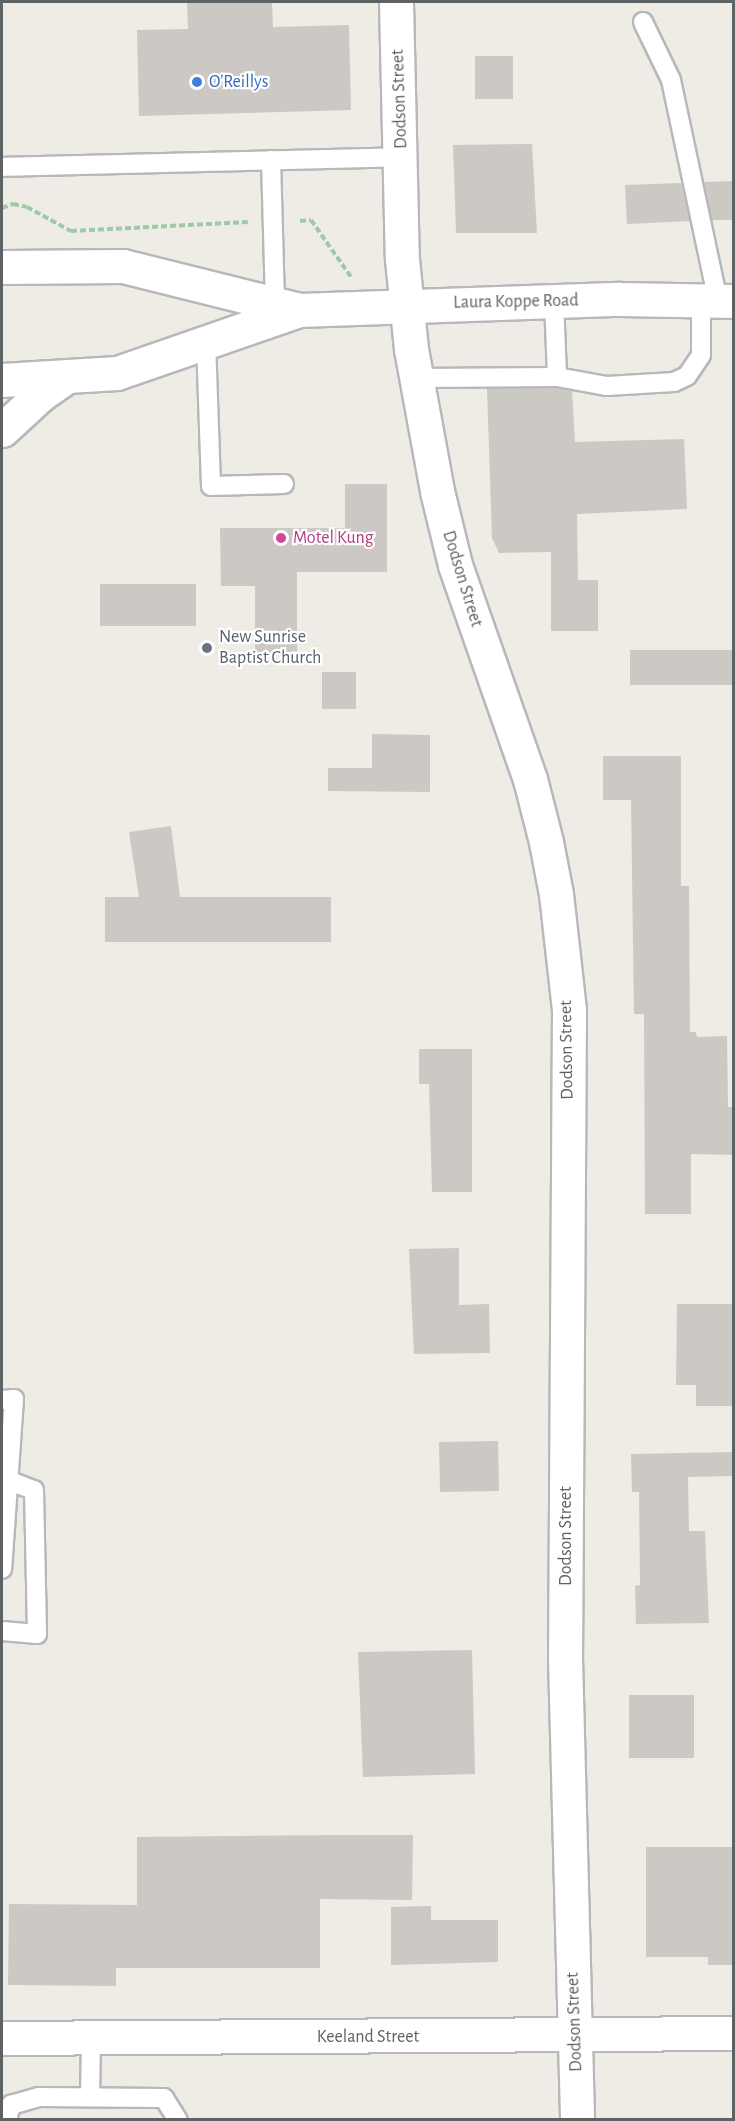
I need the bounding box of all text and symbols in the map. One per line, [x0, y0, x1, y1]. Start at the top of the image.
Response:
street label: Dodson Street [387, 49, 413, 149]
place label: O’Reillys [209, 71, 268, 93]
marker: O’Reillys [190, 75, 204, 89]
street label: Laura Koppe Road [453, 290, 579, 314]
place label: Motel Kung [293, 527, 373, 549]
street label: Dodson Street [437, 528, 487, 630]
marker: Motel Kung [274, 531, 288, 545]
place label: New Sunrise Baptist Church [219, 627, 321, 670]
marker: New Sunrise Baptist Church [200, 641, 214, 655]
street label: Dodson Street [555, 1000, 579, 1100]
street label: Dodson Street [555, 1486, 577, 1586]
street label: Dodson Street [562, 1972, 588, 2072]
street label: Keeland Street [317, 2026, 419, 2048]

